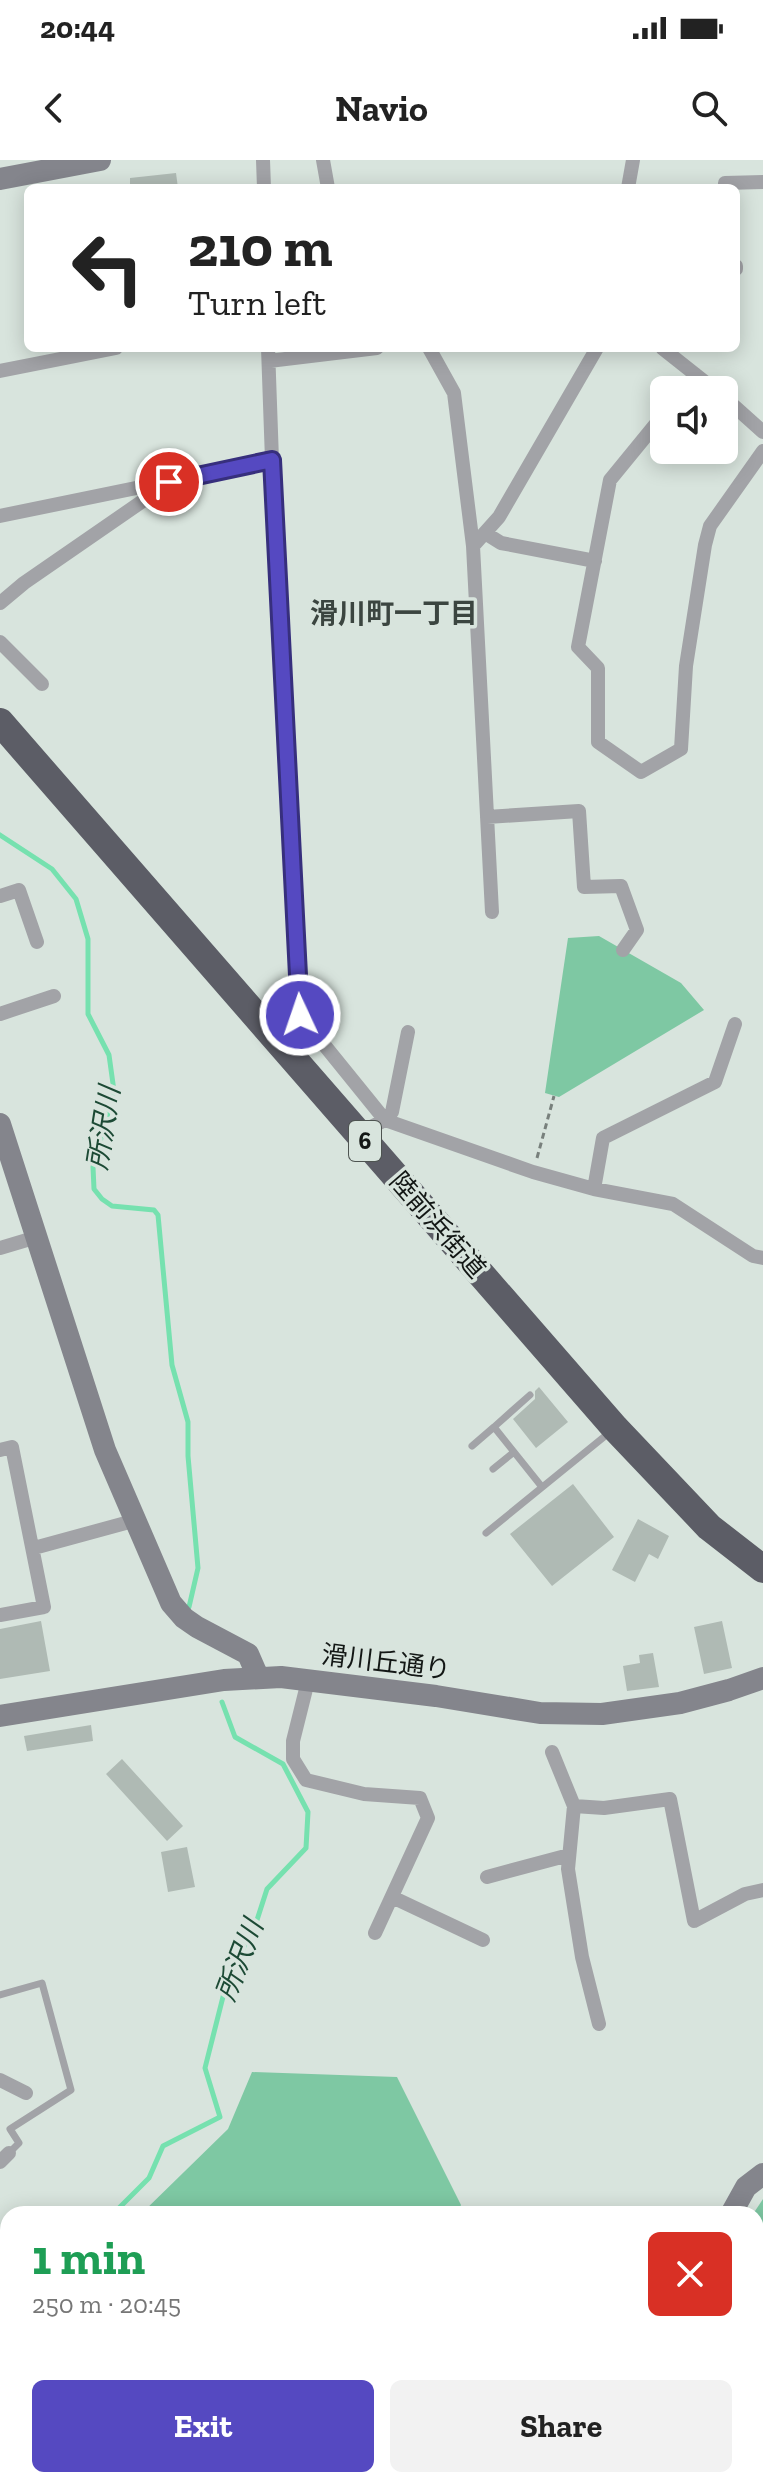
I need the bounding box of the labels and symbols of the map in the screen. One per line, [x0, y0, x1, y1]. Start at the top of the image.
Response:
pin [135, 448, 203, 516]
district label: 滑川町一丁目 [310, 597, 478, 630]
position arrow [258, 973, 342, 1057]
water label: 所沢川 [81, 1081, 127, 1172]
road number: 6 [349, 1121, 381, 1161]
street label: 陸前浜街道 [383, 1165, 493, 1285]
street label: 滑川丘通り [320, 1638, 452, 1686]
water label: 所沢川 [209, 1912, 271, 2005]

